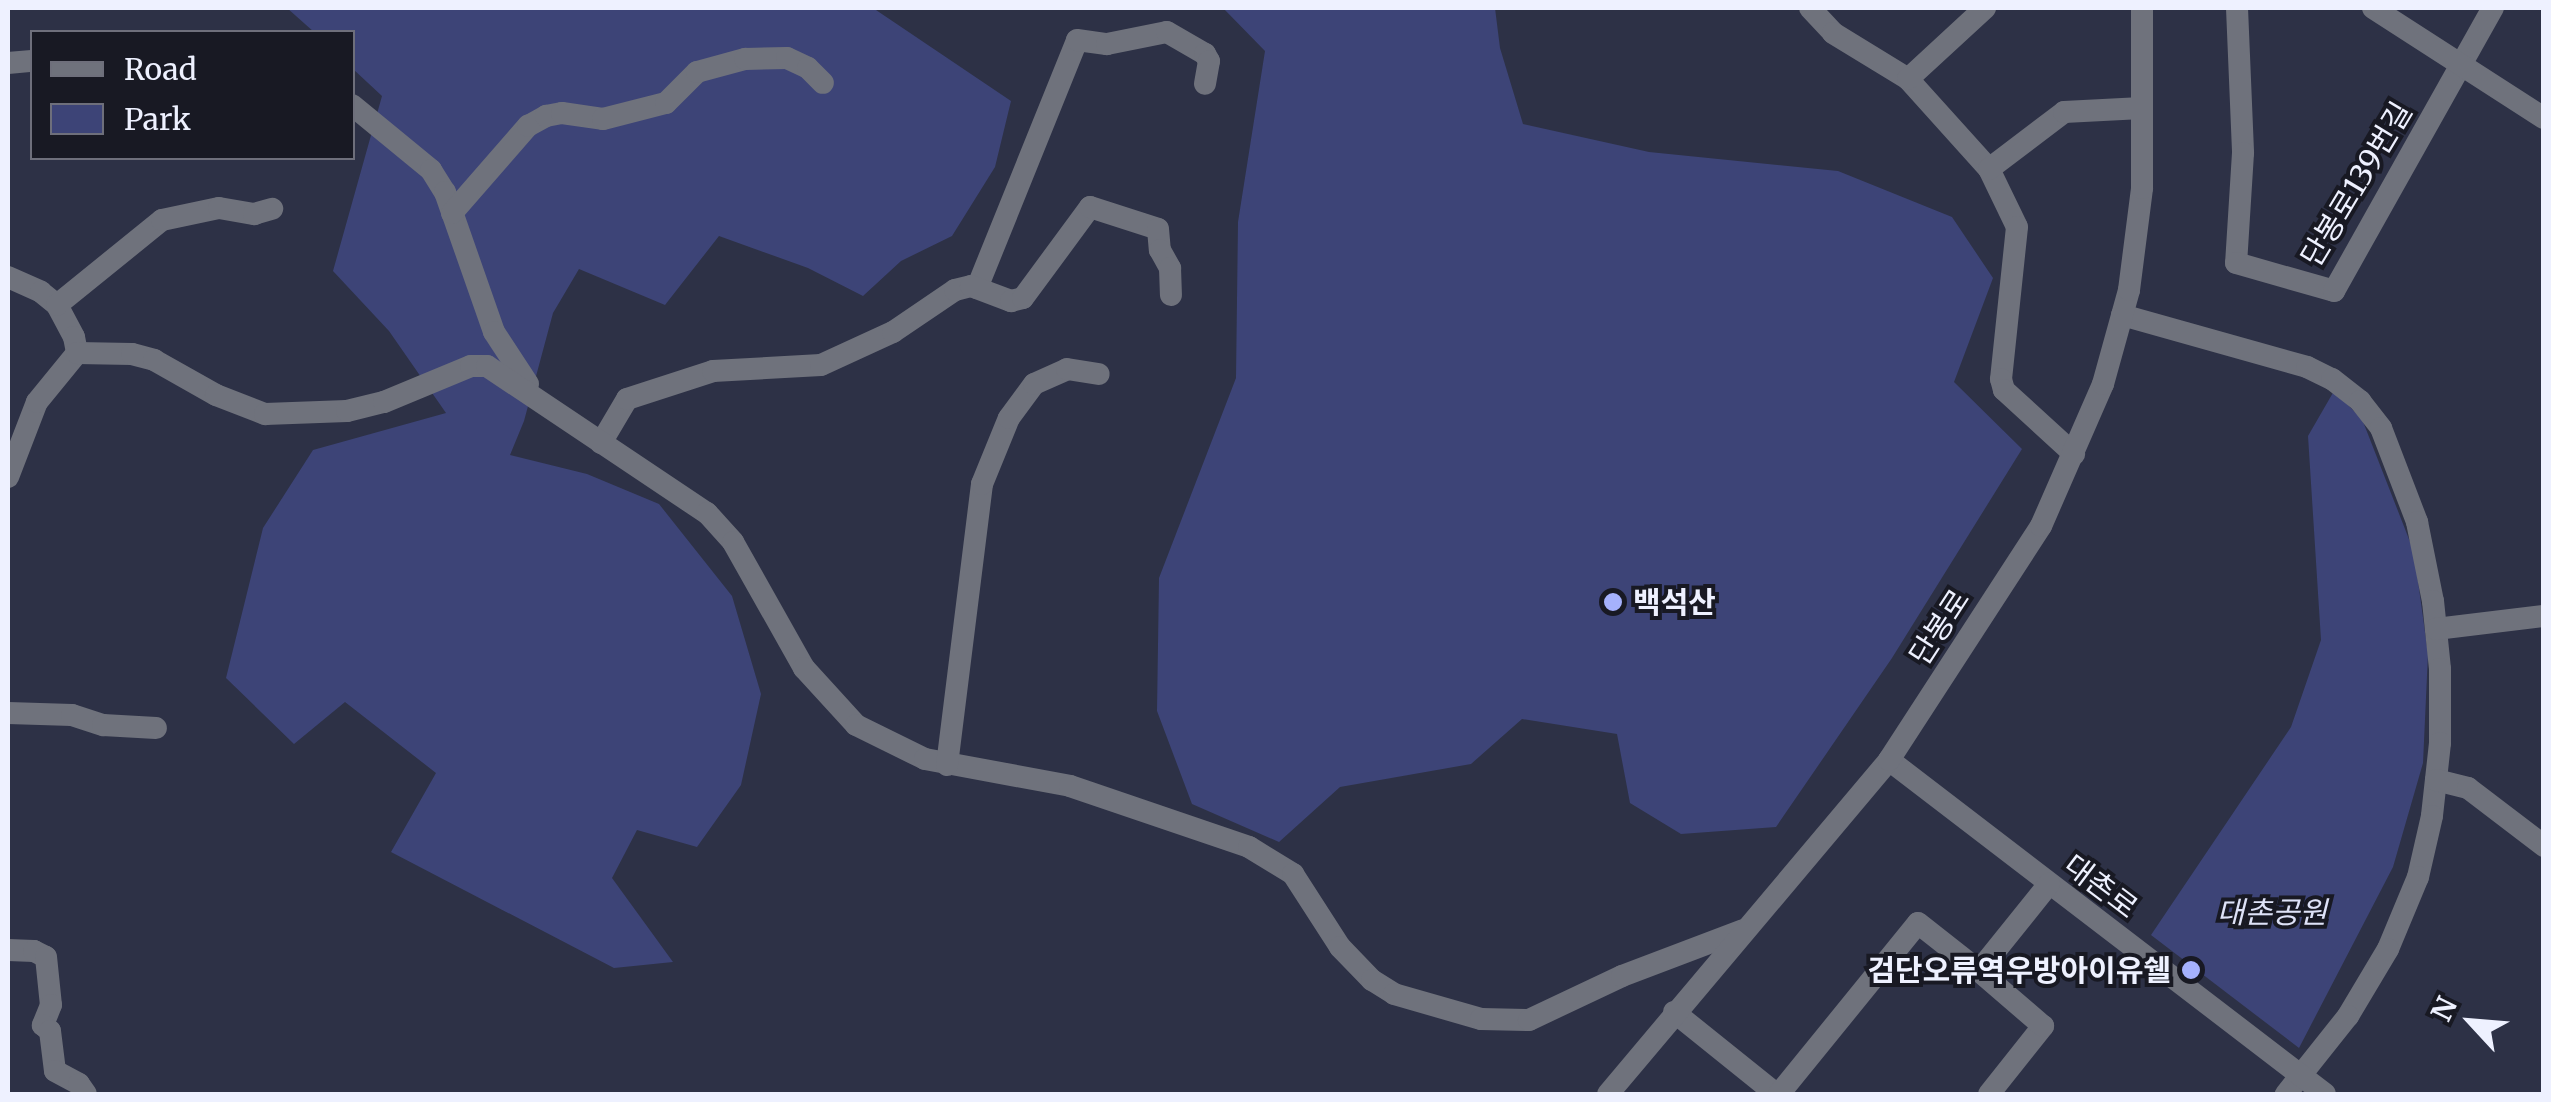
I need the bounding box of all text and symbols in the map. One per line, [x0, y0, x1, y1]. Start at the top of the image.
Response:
legend [30, 30, 355, 160]
text: Road [124, 50, 197, 88]
street label: 단봉로139번길 [2293, 95, 2419, 273]
text: Park [124, 100, 191, 138]
street label: 단봉로 [1901, 582, 1977, 672]
place label: 백석산 [1633, 584, 1716, 620]
marker: 백석산 [1602, 591, 1624, 613]
street label: 대촌로 [2057, 847, 2145, 925]
park label: 대촌공원 [2217, 894, 2327, 930]
place label: 검단오류역우방아이유쉘 [1867, 952, 2171, 988]
marker: 검단오류역우방아이유쉘 [2180, 959, 2202, 981]
north arrow [2421, 972, 2521, 1072]
text: N [2423, 991, 2465, 1027]

